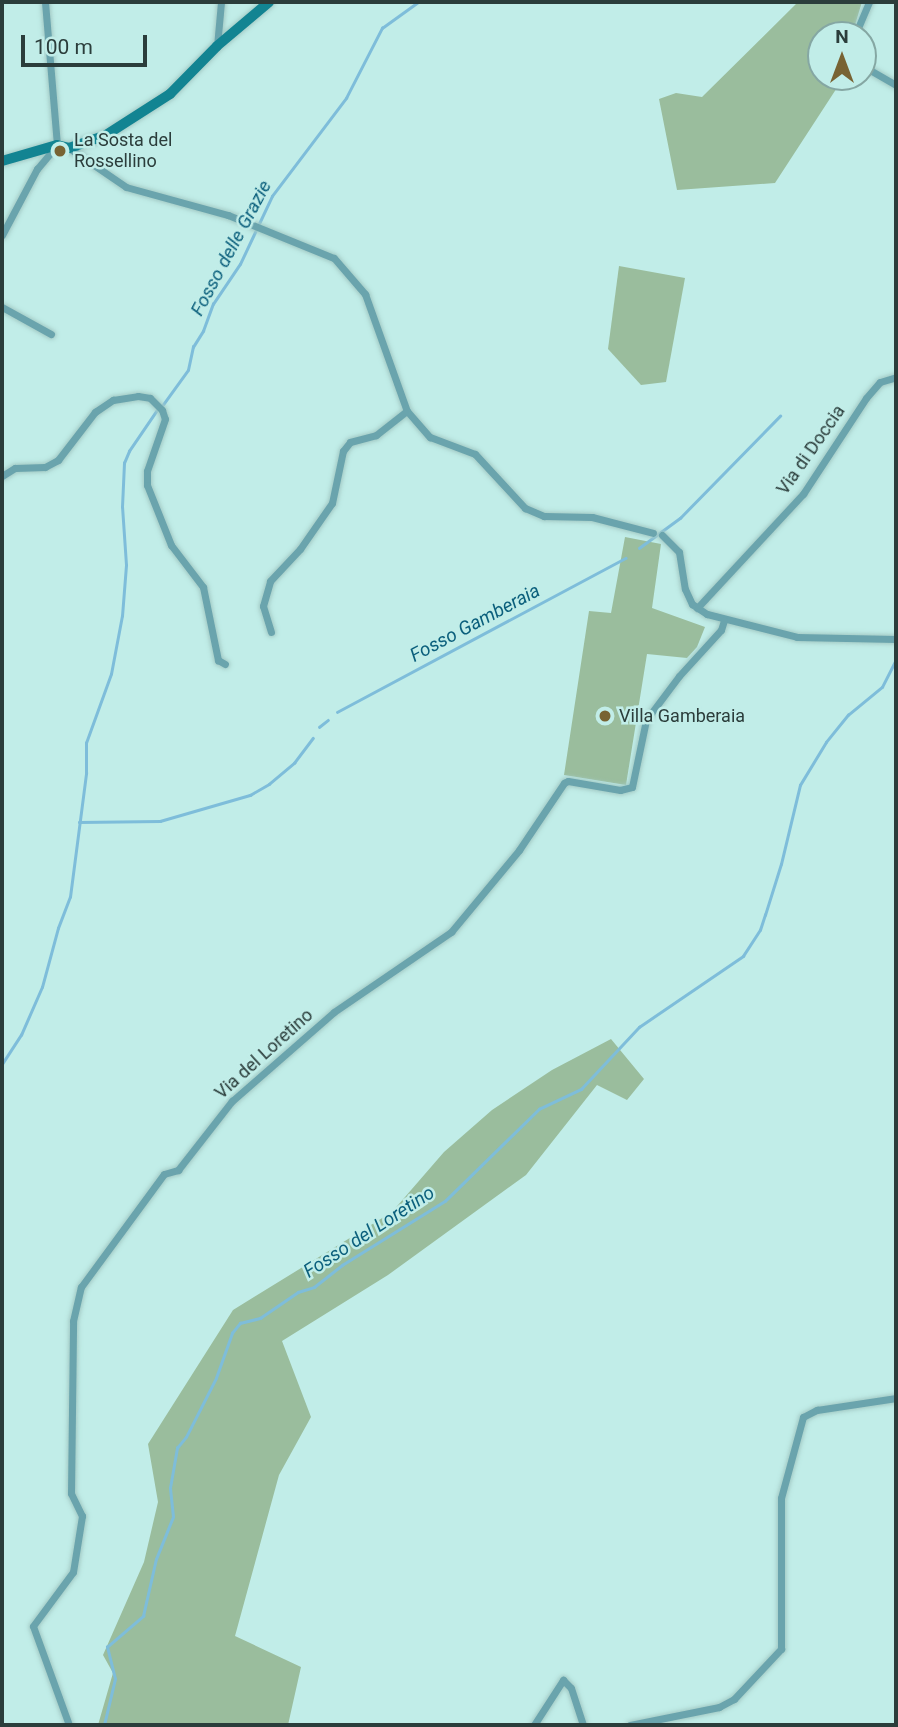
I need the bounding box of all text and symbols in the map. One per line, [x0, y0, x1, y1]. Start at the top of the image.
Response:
scale bar [24, 21, 150, 65]
north arrow [807, 21, 877, 91]
text: N [835, 25, 849, 48]
text: 100 m [34, 35, 93, 59]
place label: La Sosta del Rossellino [74, 130, 172, 172]
marker: La Sosta del Rossellino [52, 143, 68, 159]
water label: Fosso delle Grazie [186, 176, 276, 320]
street label: Via di Doccia [772, 401, 850, 499]
water label: Fosso Gamberaia [406, 579, 544, 667]
place label: Villa Gamberaia [619, 705, 745, 727]
marker: Villa Gamberaia [597, 708, 613, 724]
street label: Via del Loretino [210, 1004, 318, 1104]
water label: Fosso del Loretino [299, 1181, 439, 1283]

